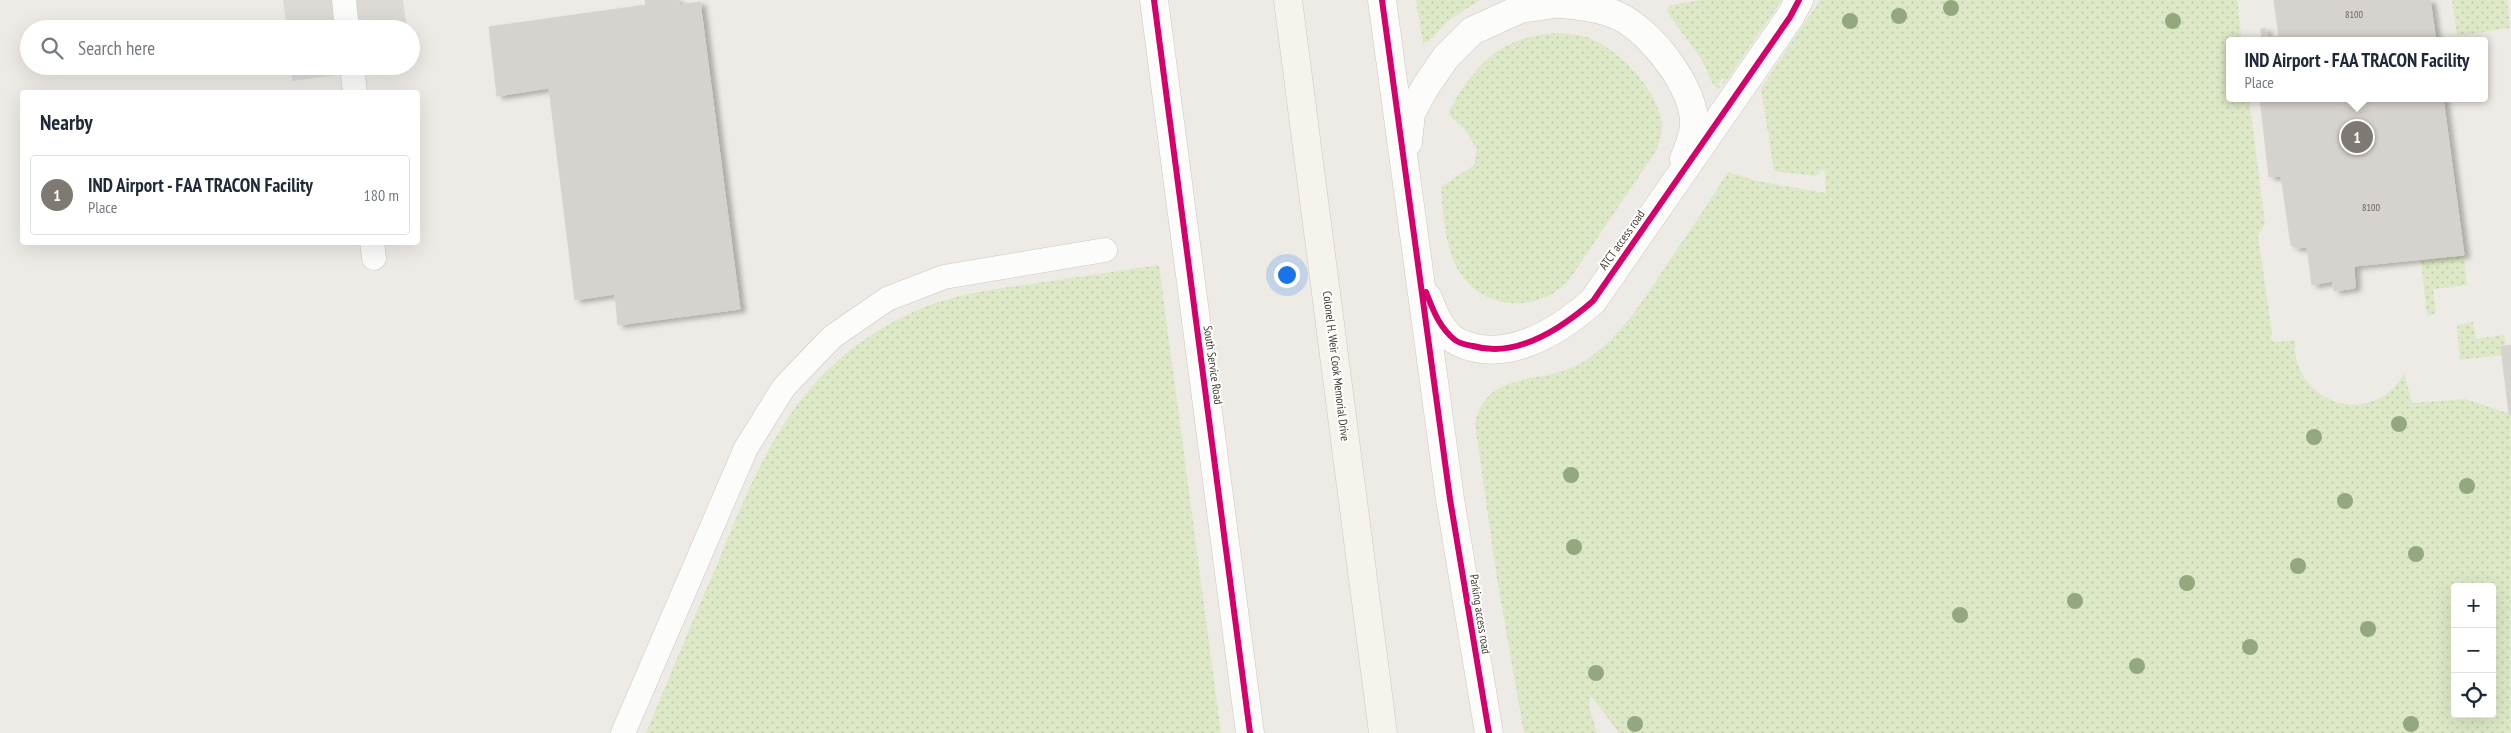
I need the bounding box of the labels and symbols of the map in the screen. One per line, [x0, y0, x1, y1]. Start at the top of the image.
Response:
house number: 8100 [2345, 8, 2364, 21]
pin: 1 [2341, 118, 2373, 156]
house number: 8100 [2362, 201, 2381, 214]
street label: ATCT access road [1595, 207, 1648, 273]
your location [1274, 262, 1300, 288]
street label: Colonel H. Weir Cook Memorial Drive [1320, 290, 1353, 442]
street label: South Service Road [1201, 325, 1226, 405]
street label: Parking access road [1467, 573, 1494, 655]

